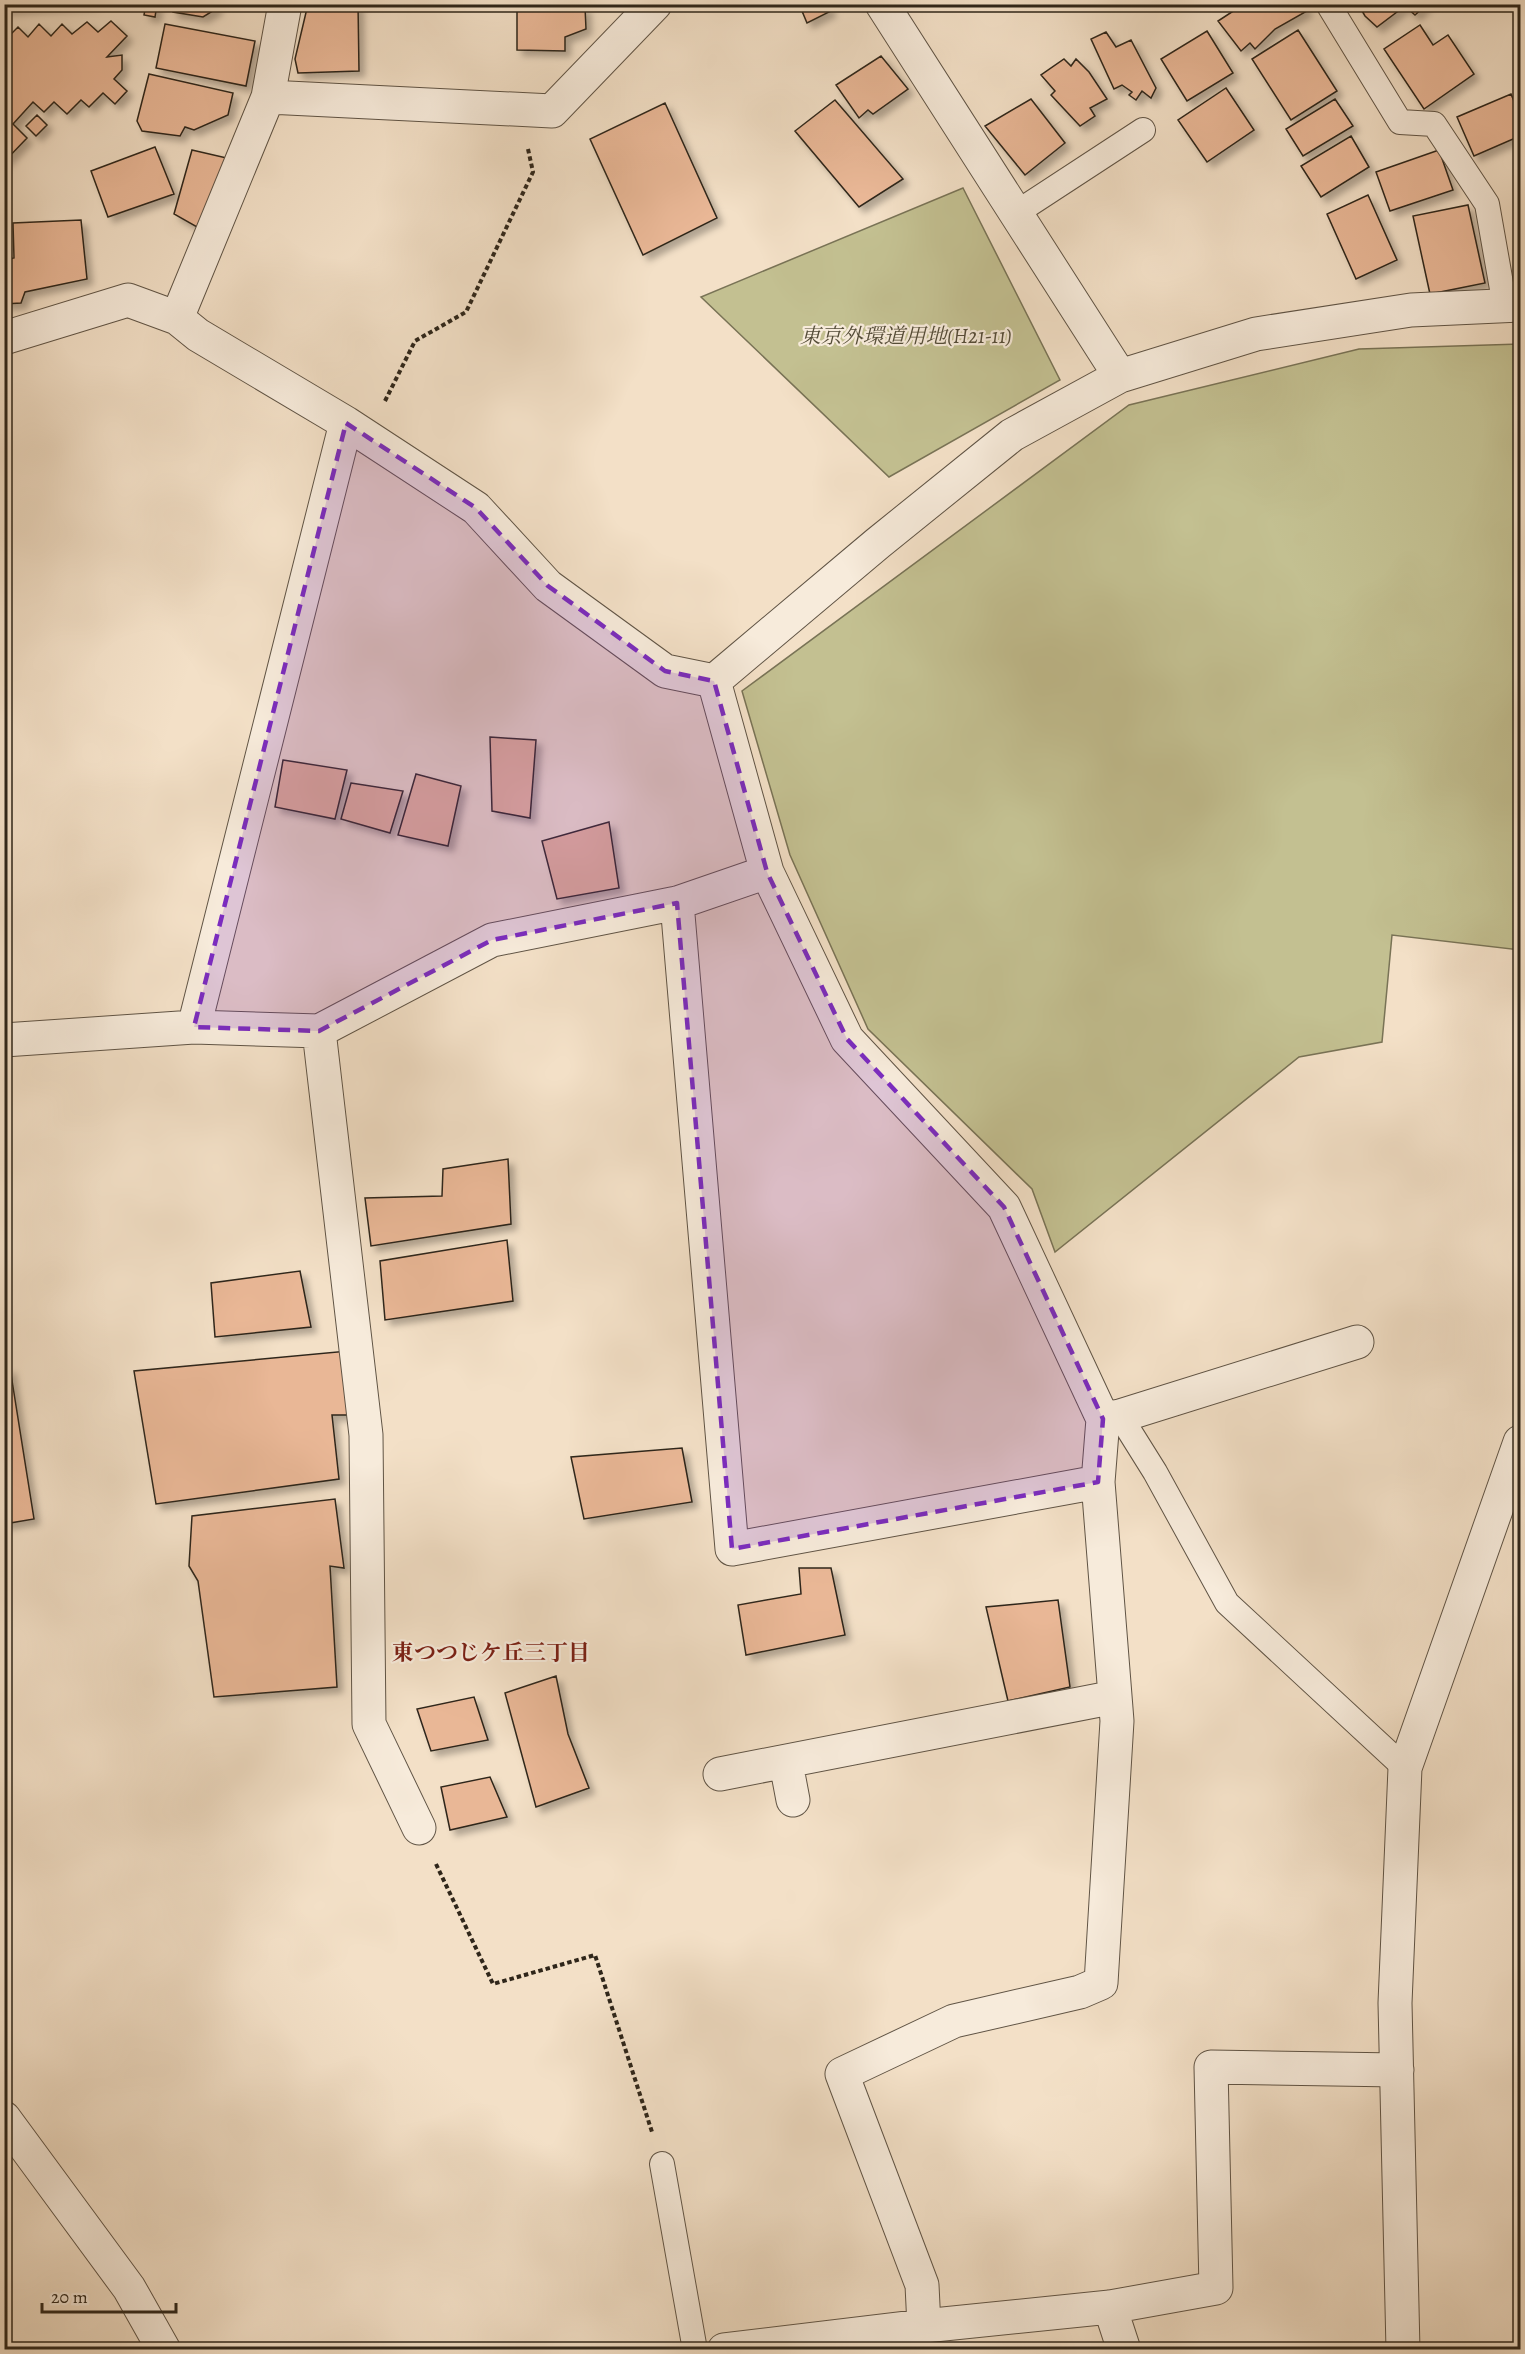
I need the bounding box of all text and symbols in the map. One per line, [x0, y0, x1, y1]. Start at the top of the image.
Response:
park label: 東京外環道用地(H21-11) [800, 322, 1012, 350]
district label: 東つつじケ丘三丁目 [392, 1638, 590, 1668]
scale bar [42, 2276, 176, 2314]
text: 20 m [51, 2285, 88, 2309]

